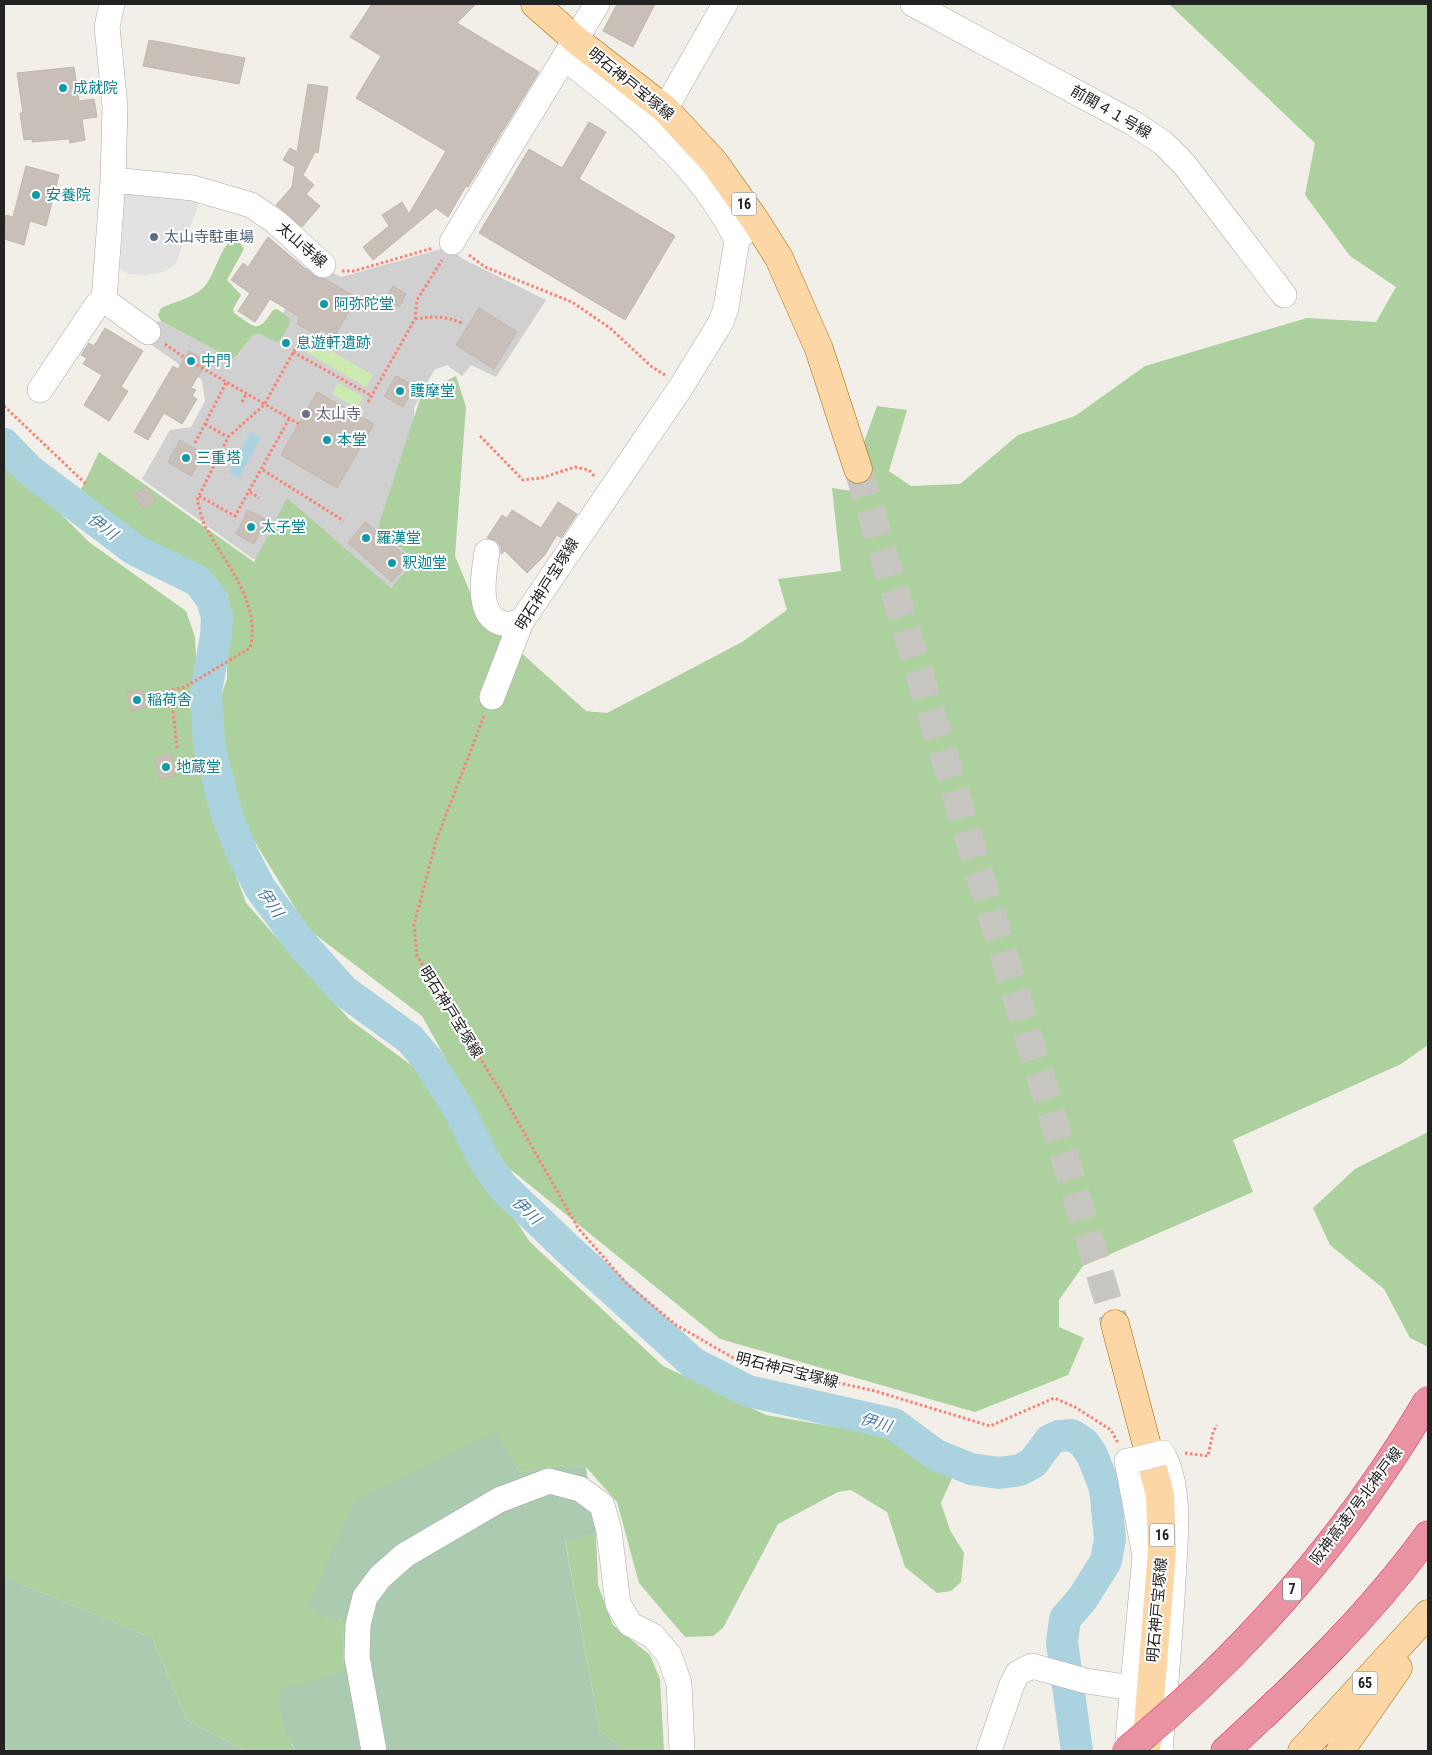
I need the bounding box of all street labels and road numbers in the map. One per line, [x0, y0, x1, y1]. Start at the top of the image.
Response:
street label: 明石神戸宝塚線 [585, 44, 677, 124]
street label: 前開４１号線 [1068, 82, 1154, 142]
road number: 16 [732, 192, 756, 215]
street label: 太山寺線 [273, 219, 331, 271]
street label: 明石神戸宝塚線 [512, 535, 582, 633]
street label: 明石神戸宝塚線 [416, 963, 486, 1061]
street label: 明石神戸宝塚線 [734, 1349, 840, 1391]
street label: 阪神高速7号北神戸線 [1306, 1444, 1406, 1568]
road number: 16 [1150, 1524, 1174, 1546]
street label: 明石神戸宝塚線 [1143, 1557, 1171, 1663]
road number: 7 [1283, 1578, 1301, 1600]
road number: 65 [1352, 1672, 1378, 1695]

